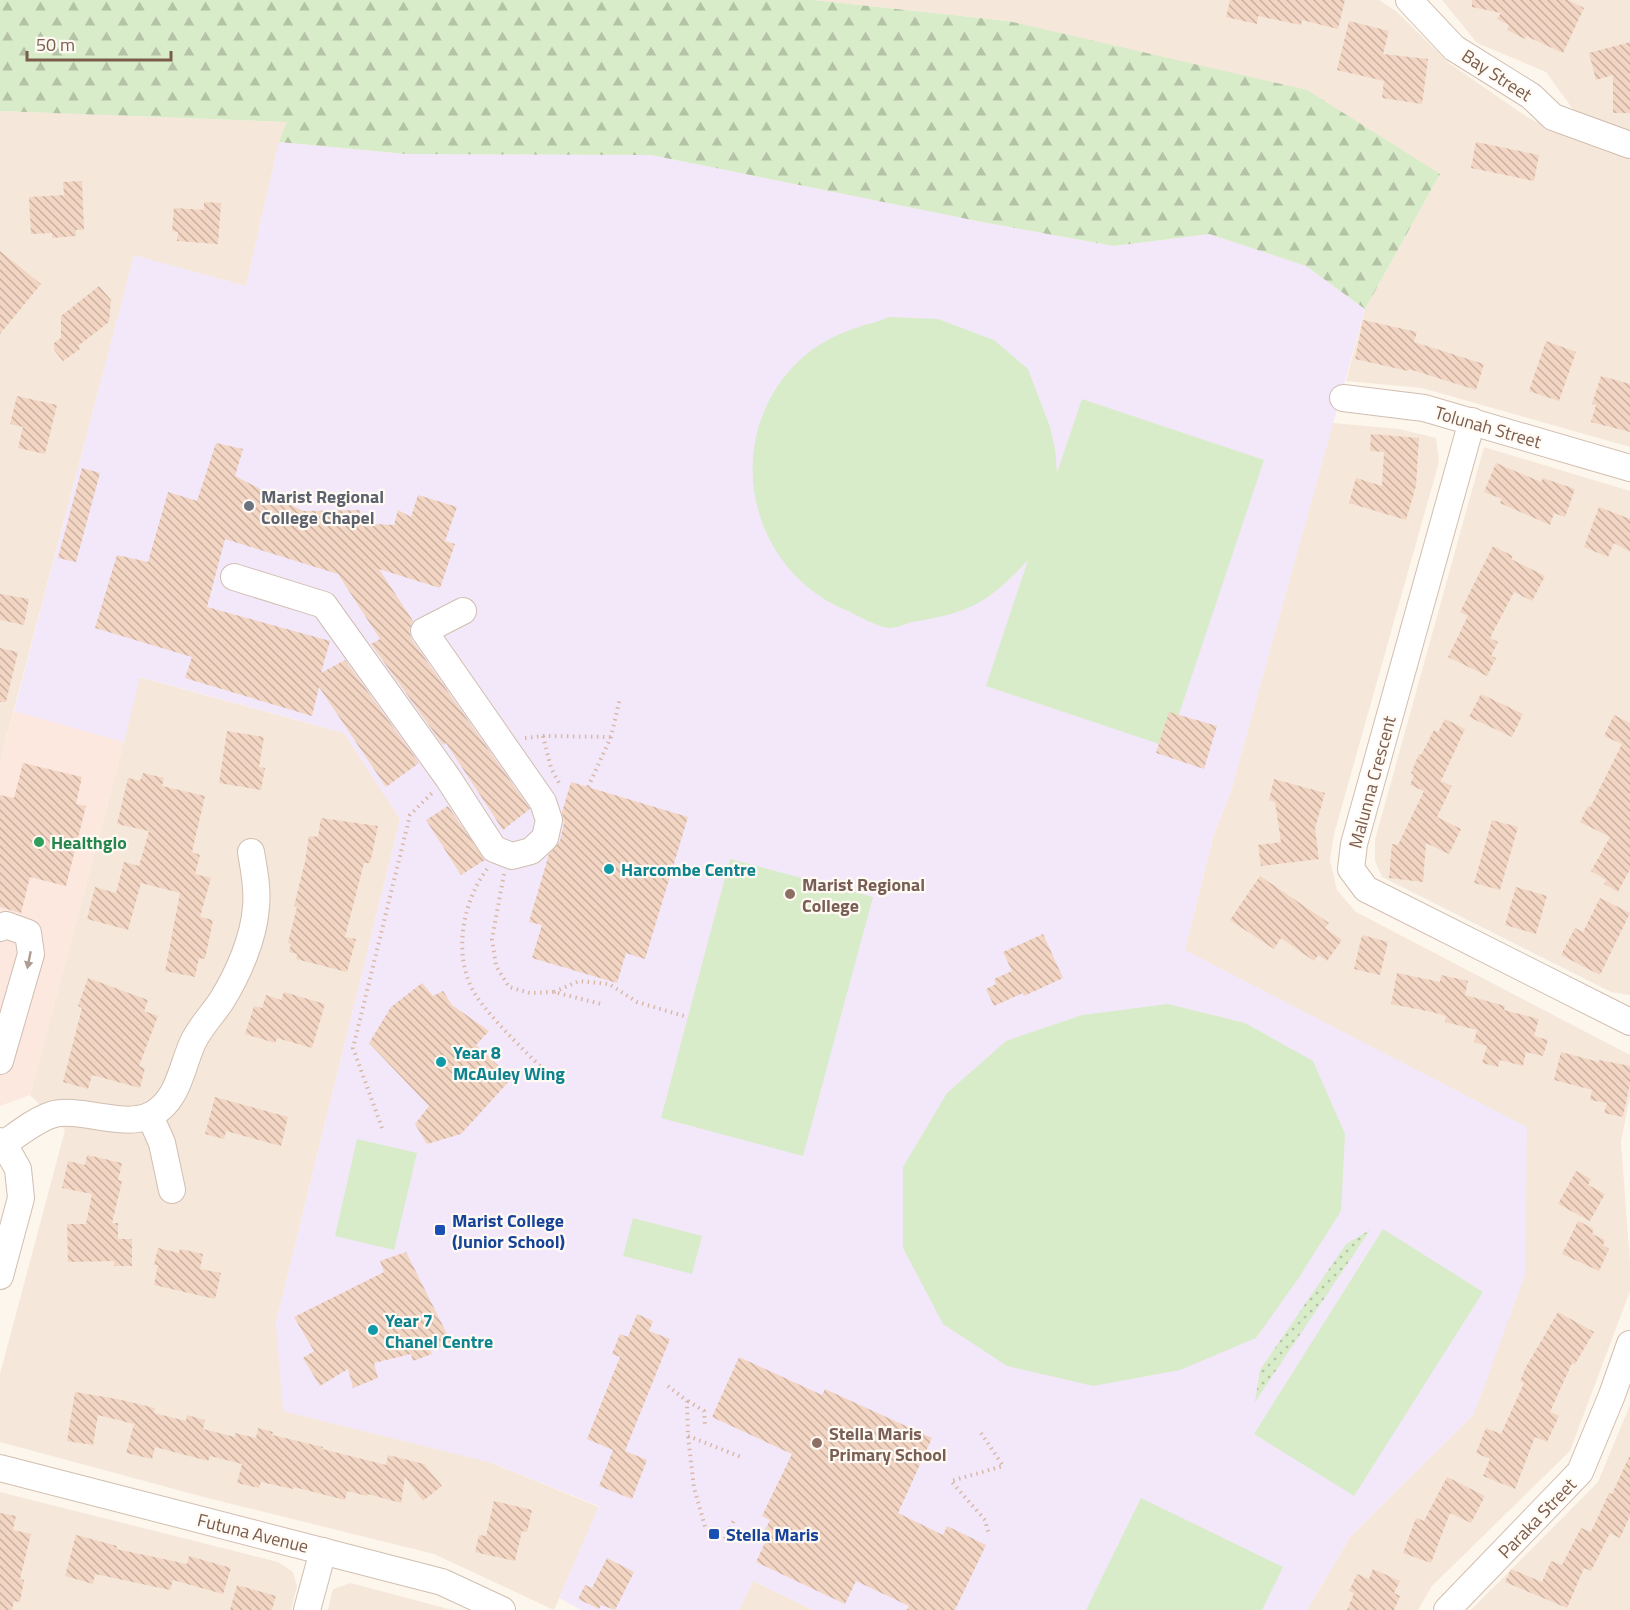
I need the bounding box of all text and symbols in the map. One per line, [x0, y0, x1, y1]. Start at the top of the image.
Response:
scale bar [27, 24, 171, 62]
text: 50 m [36, 31, 75, 58]
street label: Bay Street [1456, 42, 1538, 108]
street label: Tolunah Street [1432, 399, 1545, 455]
place label: Marist Regional College Chapel [261, 483, 384, 531]
marker: Marist Regional College Chapel [242, 499, 256, 513]
street label: Malunna Crescent [1341, 712, 1403, 851]
place label: Healthglo [51, 829, 127, 856]
marker: Healthglo [32, 835, 46, 849]
place label: Harcombe Centre [621, 856, 756, 883]
marker: Harcombe Centre [602, 862, 616, 876]
place label: Marist Regional College [802, 871, 925, 919]
marker: Marist Regional College [783, 887, 797, 901]
one-way arrow [24, 951, 33, 970]
place label: Year 8 McAuley Wing [453, 1039, 565, 1087]
marker: Year 8 McAuley Wing [434, 1055, 448, 1069]
place label: Marist College (Junior School) [452, 1207, 565, 1255]
marker: Marist College (Junior School) [433, 1223, 447, 1237]
place label: Year 7 Chanel Centre [385, 1307, 493, 1355]
marker: Year 7 Chanel Centre [366, 1323, 380, 1337]
place label: Stella Maris Primary School [829, 1420, 947, 1468]
marker: Stella Maris Primary School [810, 1436, 824, 1450]
street label: Paraka Street [1492, 1471, 1583, 1564]
street label: Futuna Avenue [195, 1506, 311, 1560]
place label: Stella Maris [726, 1521, 819, 1548]
marker: Stella Maris [707, 1527, 721, 1541]

